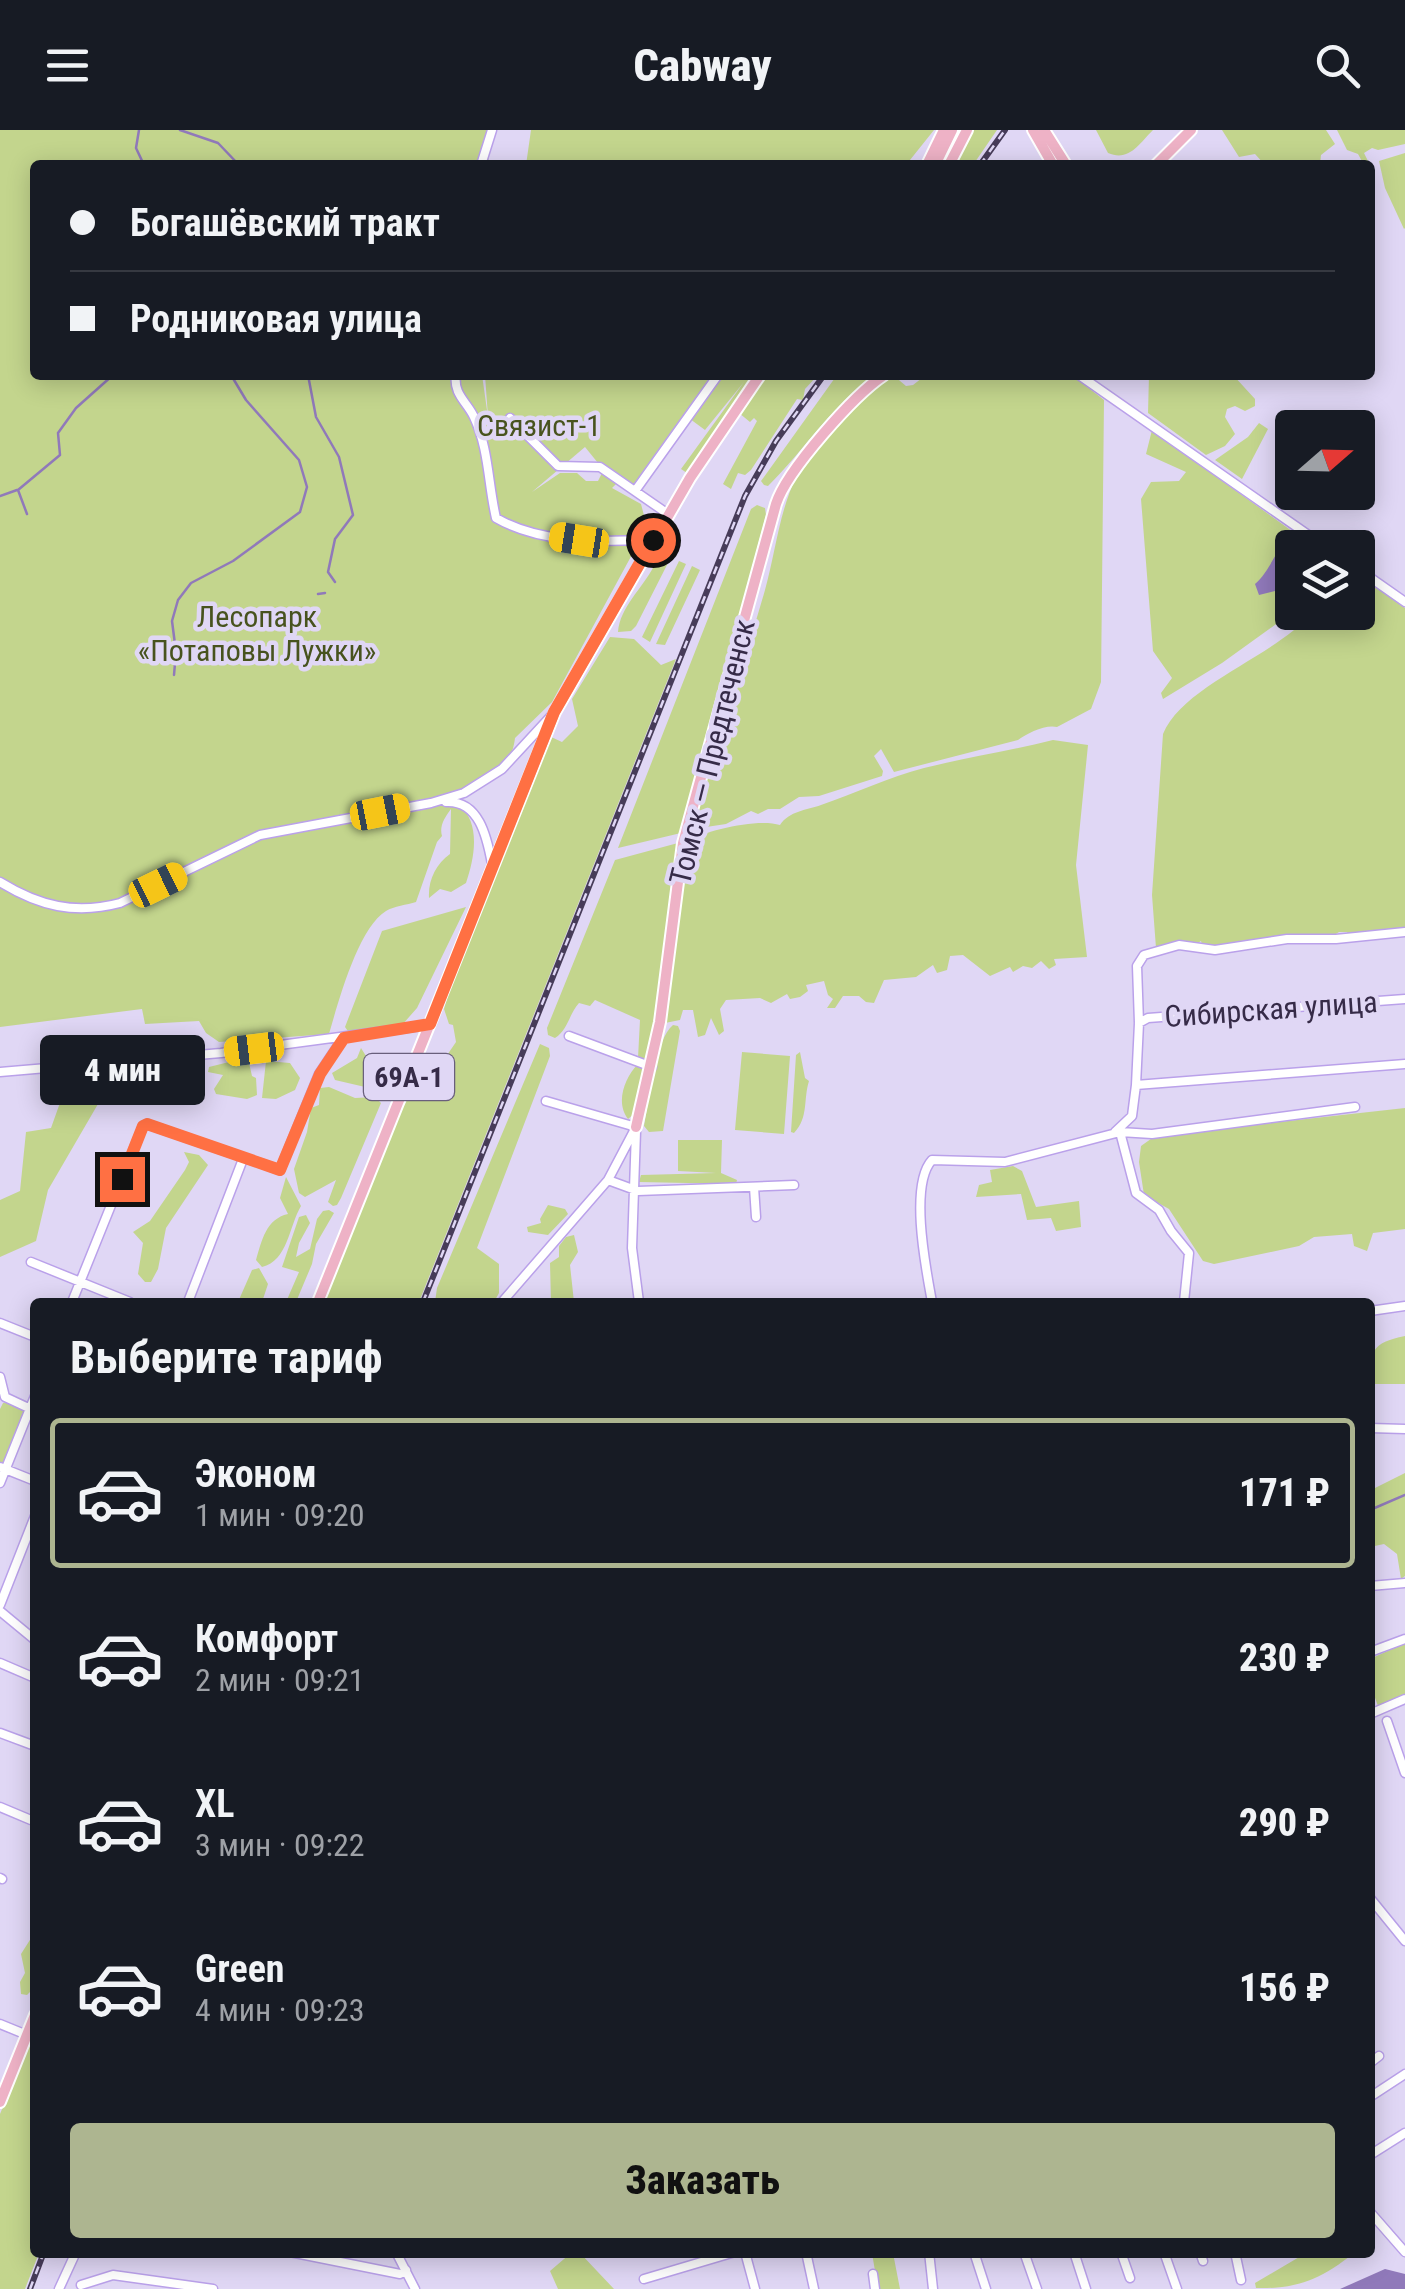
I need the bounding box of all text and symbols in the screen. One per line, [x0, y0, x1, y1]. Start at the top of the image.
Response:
icon: menu [40, 38, 95, 93]
icon: search [1310, 38, 1365, 93]
text: Cabway [633, 39, 772, 92]
text: Богашёвский тракт [130, 201, 440, 245]
text: Родниковая улица [130, 297, 422, 341]
park label: Связист-1 [477, 408, 601, 443]
north arrow [1275, 410, 1375, 510]
map controls [1275, 410, 1375, 630]
route start [631, 518, 676, 563]
car [547, 520, 611, 560]
button: layers [1275, 530, 1375, 630]
park label: Лесопарк «Потаповы Лужки» [138, 599, 376, 668]
street label: Томск — Предтеченск [662, 616, 762, 888]
car [348, 792, 412, 832]
car [124, 858, 192, 912]
street label: Сибирская улица [1163, 984, 1379, 1034]
car [222, 1030, 286, 1068]
callout: 4 мин [39, 1034, 204, 1104]
text: 4 мин [84, 1051, 161, 1089]
road number: 69А-1 [364, 1054, 454, 1100]
route end [100, 1157, 145, 1202]
text: Выберите тариф [70, 1331, 383, 1384]
icon: car [75, 1448, 165, 1538]
text: Эконом [195, 1452, 317, 1496]
text: 171 ₽ [1239, 1471, 1330, 1515]
text: 1 мин · 09:20 [195, 1496, 365, 1534]
icon: car [75, 1613, 165, 1703]
text: Комфорт [195, 1617, 338, 1661]
text: 230 ₽ [1239, 1636, 1330, 1680]
text: 2 мин · 09:21 [195, 1661, 365, 1699]
icon: car [75, 1778, 165, 1868]
text: XL [195, 1782, 234, 1826]
text: 290 ₽ [1239, 1801, 1330, 1845]
text: 3 мин · 09:22 [195, 1826, 365, 1864]
icon: car [75, 1943, 165, 2033]
text: Green [195, 1947, 285, 1991]
text: 156 ₽ [1239, 1966, 1330, 2010]
text: 4 мин · 09:23 [195, 1991, 365, 2029]
button: Заказать [70, 2123, 1335, 2238]

